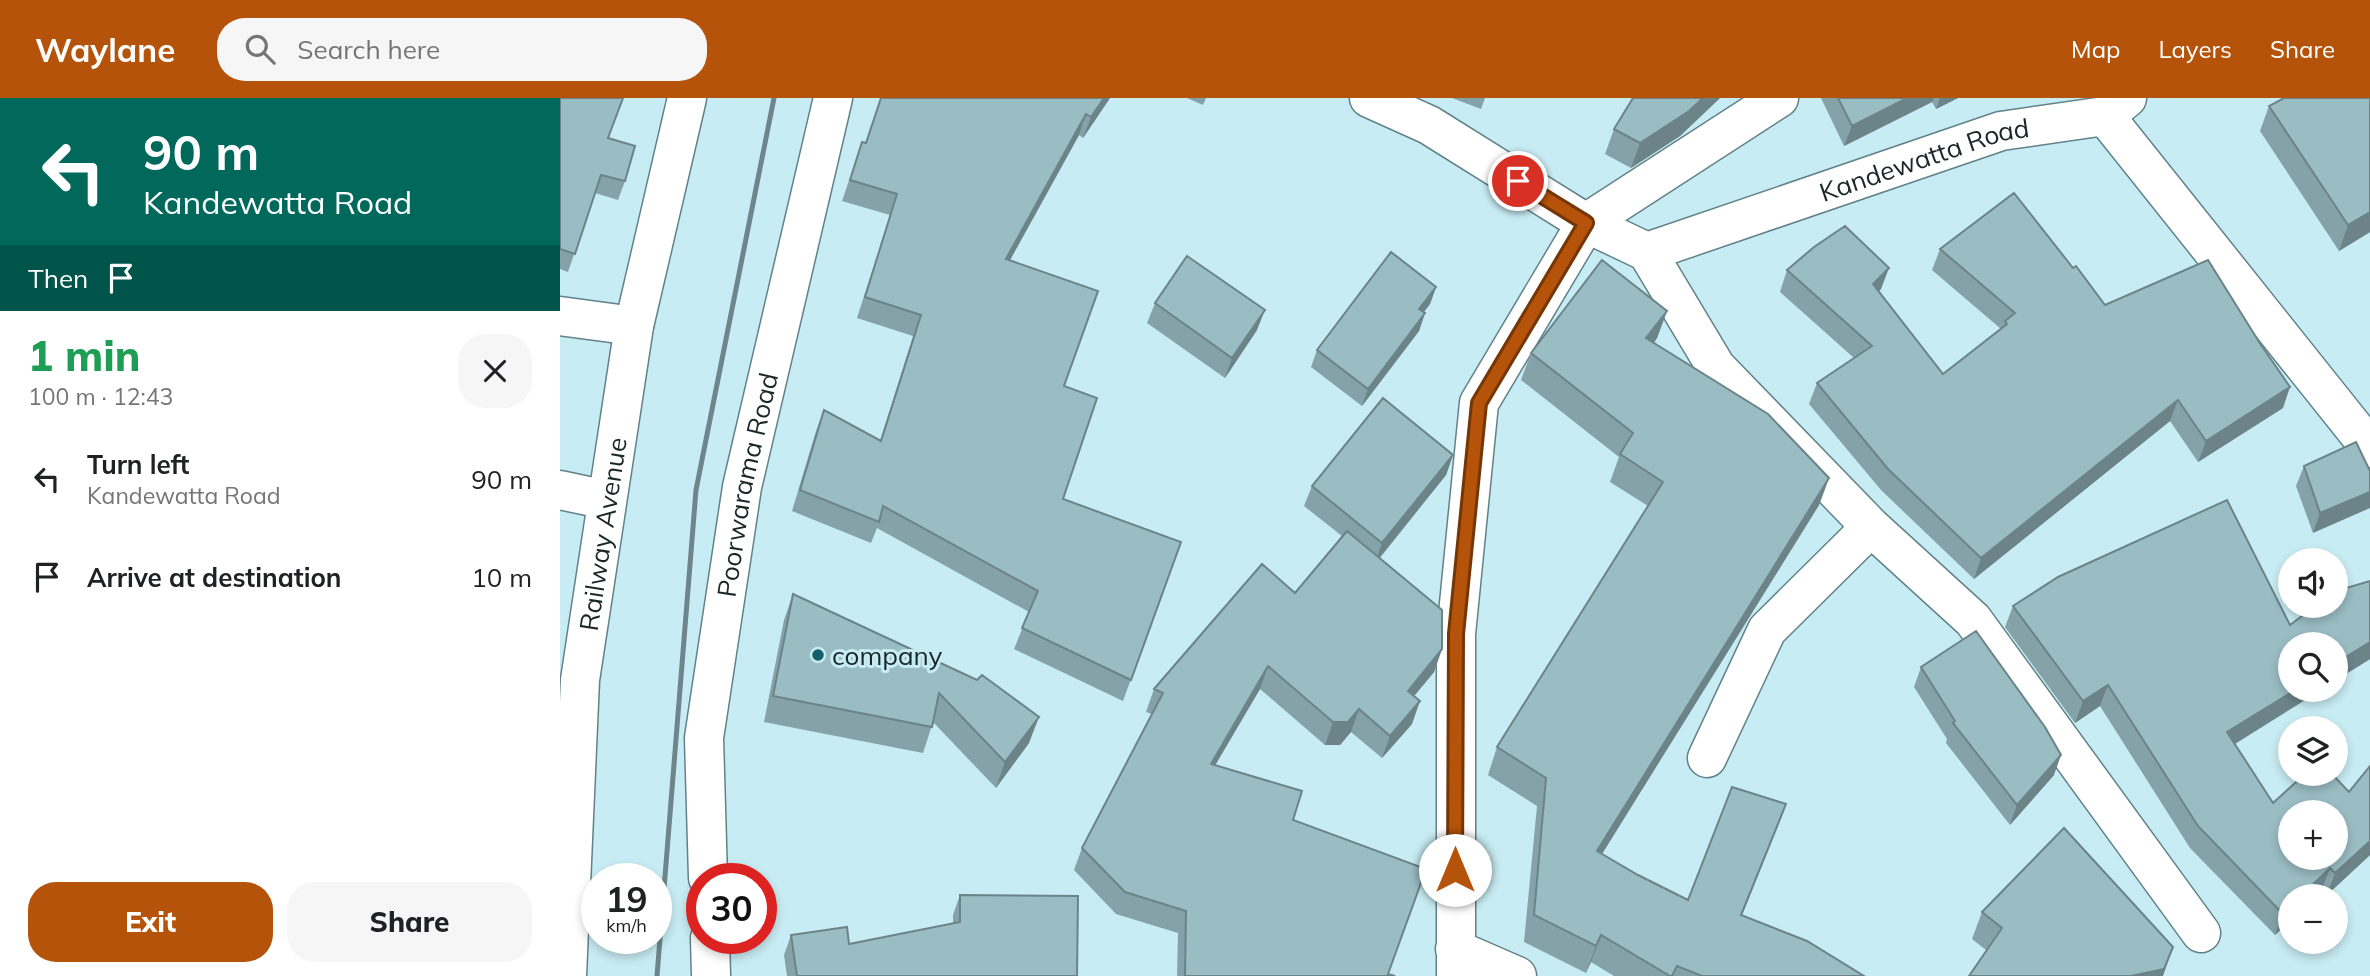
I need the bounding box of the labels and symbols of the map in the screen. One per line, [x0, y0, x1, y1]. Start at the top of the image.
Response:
street label: Kandewatta Road [1815, 111, 2031, 208]
pin [1488, 151, 1548, 211]
street label: Poorwarama Road [709, 369, 785, 599]
street label: Railway Avenue [571, 435, 633, 633]
place label: company [832, 639, 943, 672]
marker: company [810, 647, 826, 663]
position arrow [1418, 833, 1492, 907]
speed limit sign: 30 [686, 863, 777, 954]

